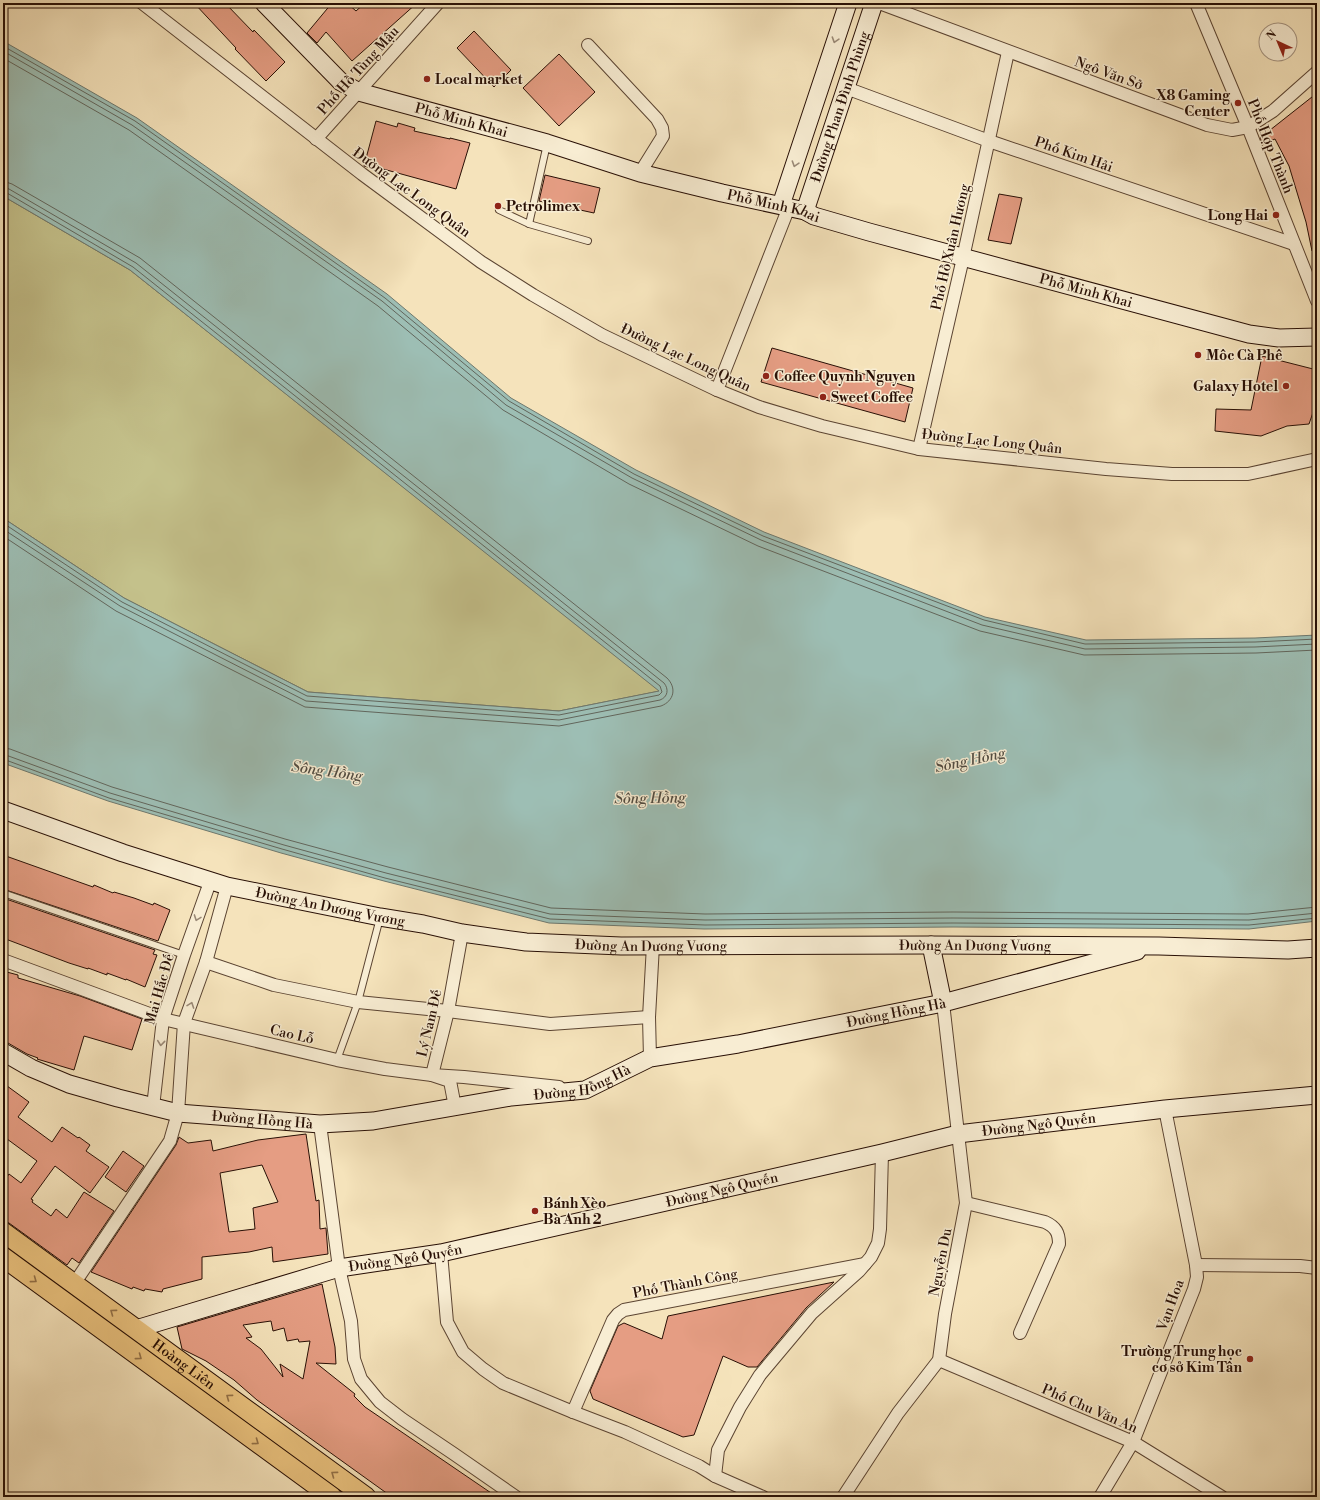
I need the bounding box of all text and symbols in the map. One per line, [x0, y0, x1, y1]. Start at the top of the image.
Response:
north arrow [1258, 22, 1298, 62]
street label: Phố Hồ Tùng Mậu [314, 23, 403, 119]
text: N [1264, 27, 1280, 44]
street label: Đường Phan Đình Phùng [807, 28, 874, 185]
one-way arrow [832, 36, 840, 43]
street label: Ngô Văn Sở [1072, 53, 1145, 95]
place label: Local market [435, 71, 524, 89]
marker: Local market [422, 74, 432, 84]
place label: X8 Gaming Center [1155, 87, 1231, 121]
street label: Phố Hợp Thành [1243, 96, 1297, 197]
marker: X8 Gaming Center [1233, 98, 1243, 108]
street label: Phỗ Minh Khai [413, 100, 510, 142]
street label: Phố Kim Hải [1032, 133, 1116, 177]
street label: Đường Lạc Long Quân [349, 144, 474, 242]
one-way arrow [791, 160, 800, 167]
street label: Phố Hồ Xuân Hương [928, 182, 974, 312]
street label: Phỗ Minh Khai [725, 186, 822, 227]
place label: Petrolimex [506, 198, 581, 216]
marker: Petrolimex [493, 201, 503, 211]
place label: Long Hai [1208, 207, 1269, 225]
marker: Long Hai [1271, 210, 1281, 220]
street label: Phỗ Minh Khai [1037, 270, 1135, 312]
street label: Đường Lạc Long Quân [618, 320, 754, 396]
place label: Môc Cà Phê [1206, 347, 1283, 365]
marker: Môc Cà Phê [1193, 350, 1203, 360]
place label: Coffee Quynh Nguyen [774, 368, 916, 386]
marker: Coffee Quynh Nguyen [761, 371, 771, 381]
place label: Galaxy Hotel [1193, 378, 1278, 396]
marker: Galaxy Hotel [1281, 381, 1291, 391]
place label: Sweet Coffee [831, 389, 913, 407]
marker: Sweet Coffee [818, 392, 828, 402]
street label: Đường Lạc Long Quân [921, 426, 1064, 458]
water label: Sông Hồng [933, 743, 1008, 777]
water label: Sông Hồng [290, 757, 365, 786]
water label: Sông Hồng [614, 788, 687, 809]
street label: Đường An Dương Vương [254, 884, 407, 931]
one-way arrow [193, 915, 202, 922]
street label: Đường An Dương Vương [575, 936, 728, 956]
street label: Đường An Dương Vương [899, 937, 1052, 956]
street label: Mai Hắc Đế [141, 952, 179, 1027]
street label: Lý Nam Đế [413, 988, 447, 1059]
street label: Đường Hồng Hà [845, 994, 949, 1032]
one-way arrow [186, 1002, 194, 1009]
street label: Cao Lỗ [268, 1021, 316, 1049]
one-way arrow [156, 1040, 165, 1046]
street label: Đường Hồng Hà [533, 1061, 635, 1105]
street label: Đường Hồng Hà [211, 1108, 314, 1133]
street label: Đường Ngô Quyến [981, 1109, 1098, 1141]
street label: Đường Ngô Quyến [664, 1169, 781, 1212]
place label: Bánh Xèo Bà Anh 2 [543, 1195, 606, 1229]
marker: Bánh Xèo Bà Anh 2 [530, 1206, 540, 1216]
street label: Nguyễn Du [926, 1226, 956, 1298]
street label: Đường Ngô Quyến [347, 1240, 465, 1276]
street label: Phố Thành Công [631, 1265, 740, 1303]
one-way arrow [30, 1275, 37, 1282]
street label: Vạn Hoa [1153, 1276, 1189, 1334]
one-way arrow [110, 1309, 117, 1317]
street label: Hoàng Liên [148, 1336, 219, 1394]
place label: Trường Trung học cơ sở Kim Tân [1121, 1343, 1242, 1377]
one-way arrow [135, 1352, 142, 1359]
marker: Trường Trung học cơ sở Kim Tân [1245, 1354, 1255, 1364]
street label: Phố Chu Văn An [1039, 1381, 1141, 1438]
one-way arrow [226, 1394, 233, 1402]
one-way arrow [251, 1437, 258, 1444]
one-way arrow [331, 1471, 338, 1479]

